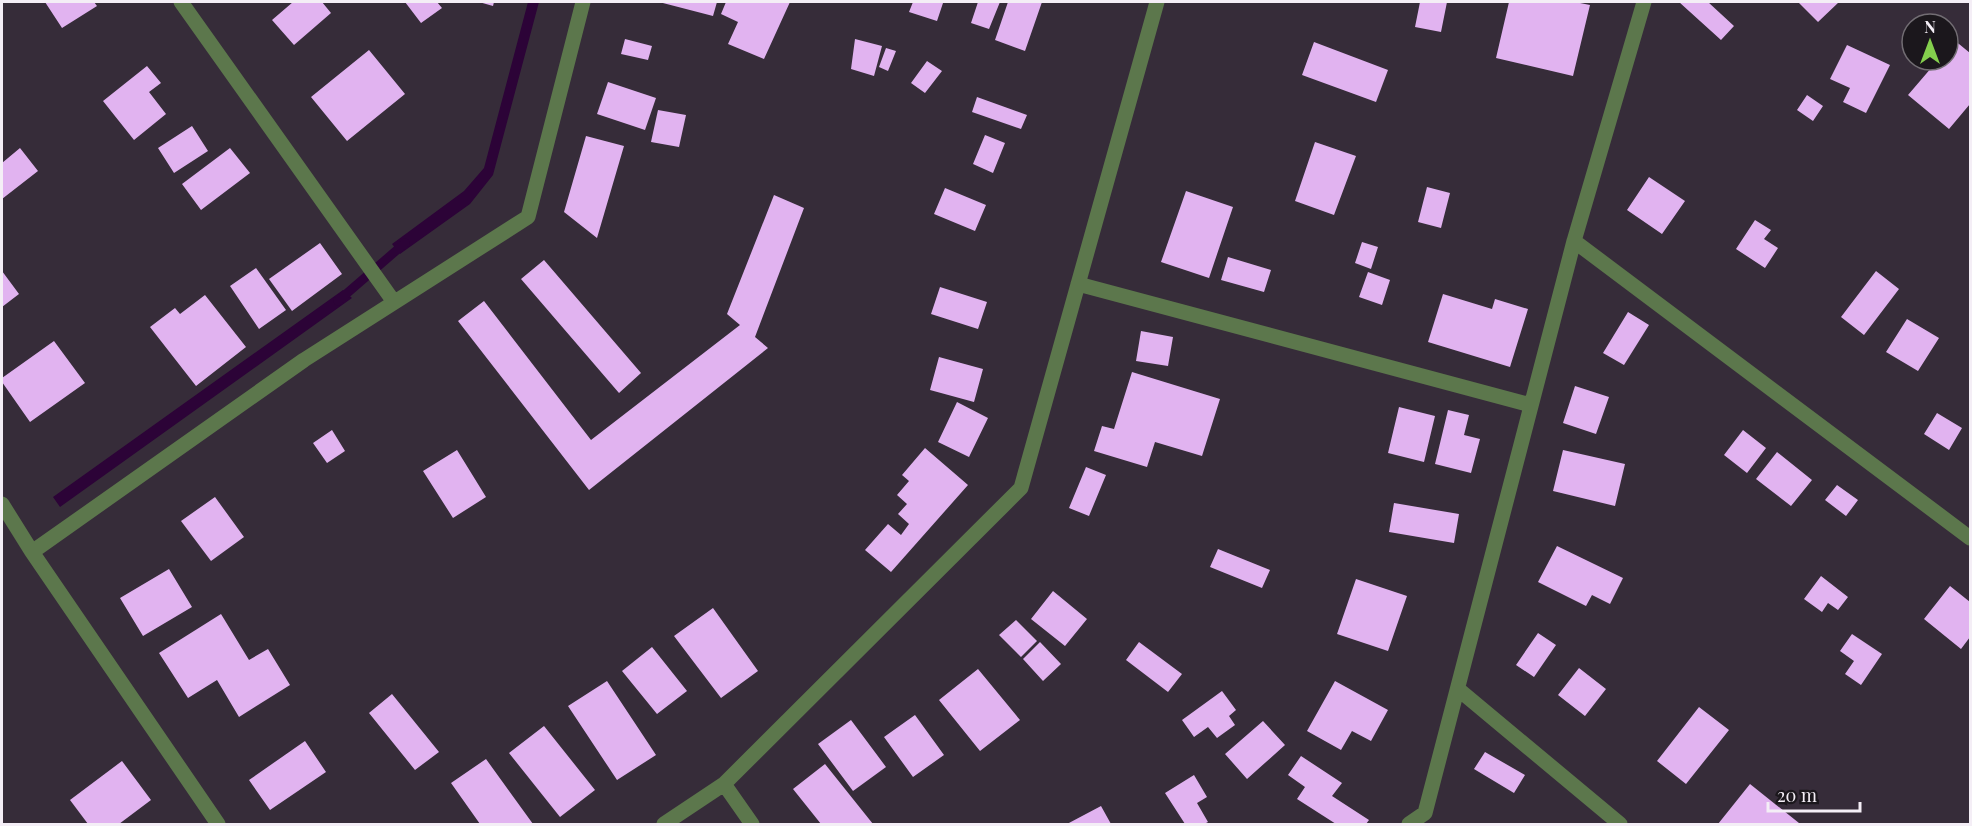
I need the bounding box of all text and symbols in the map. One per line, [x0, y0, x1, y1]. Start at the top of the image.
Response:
north arrow [1900, 12, 1960, 72]
text: N [1924, 16, 1936, 37]
scale bar [1768, 775, 1860, 813]
text: 20 m [1777, 783, 1817, 807]

